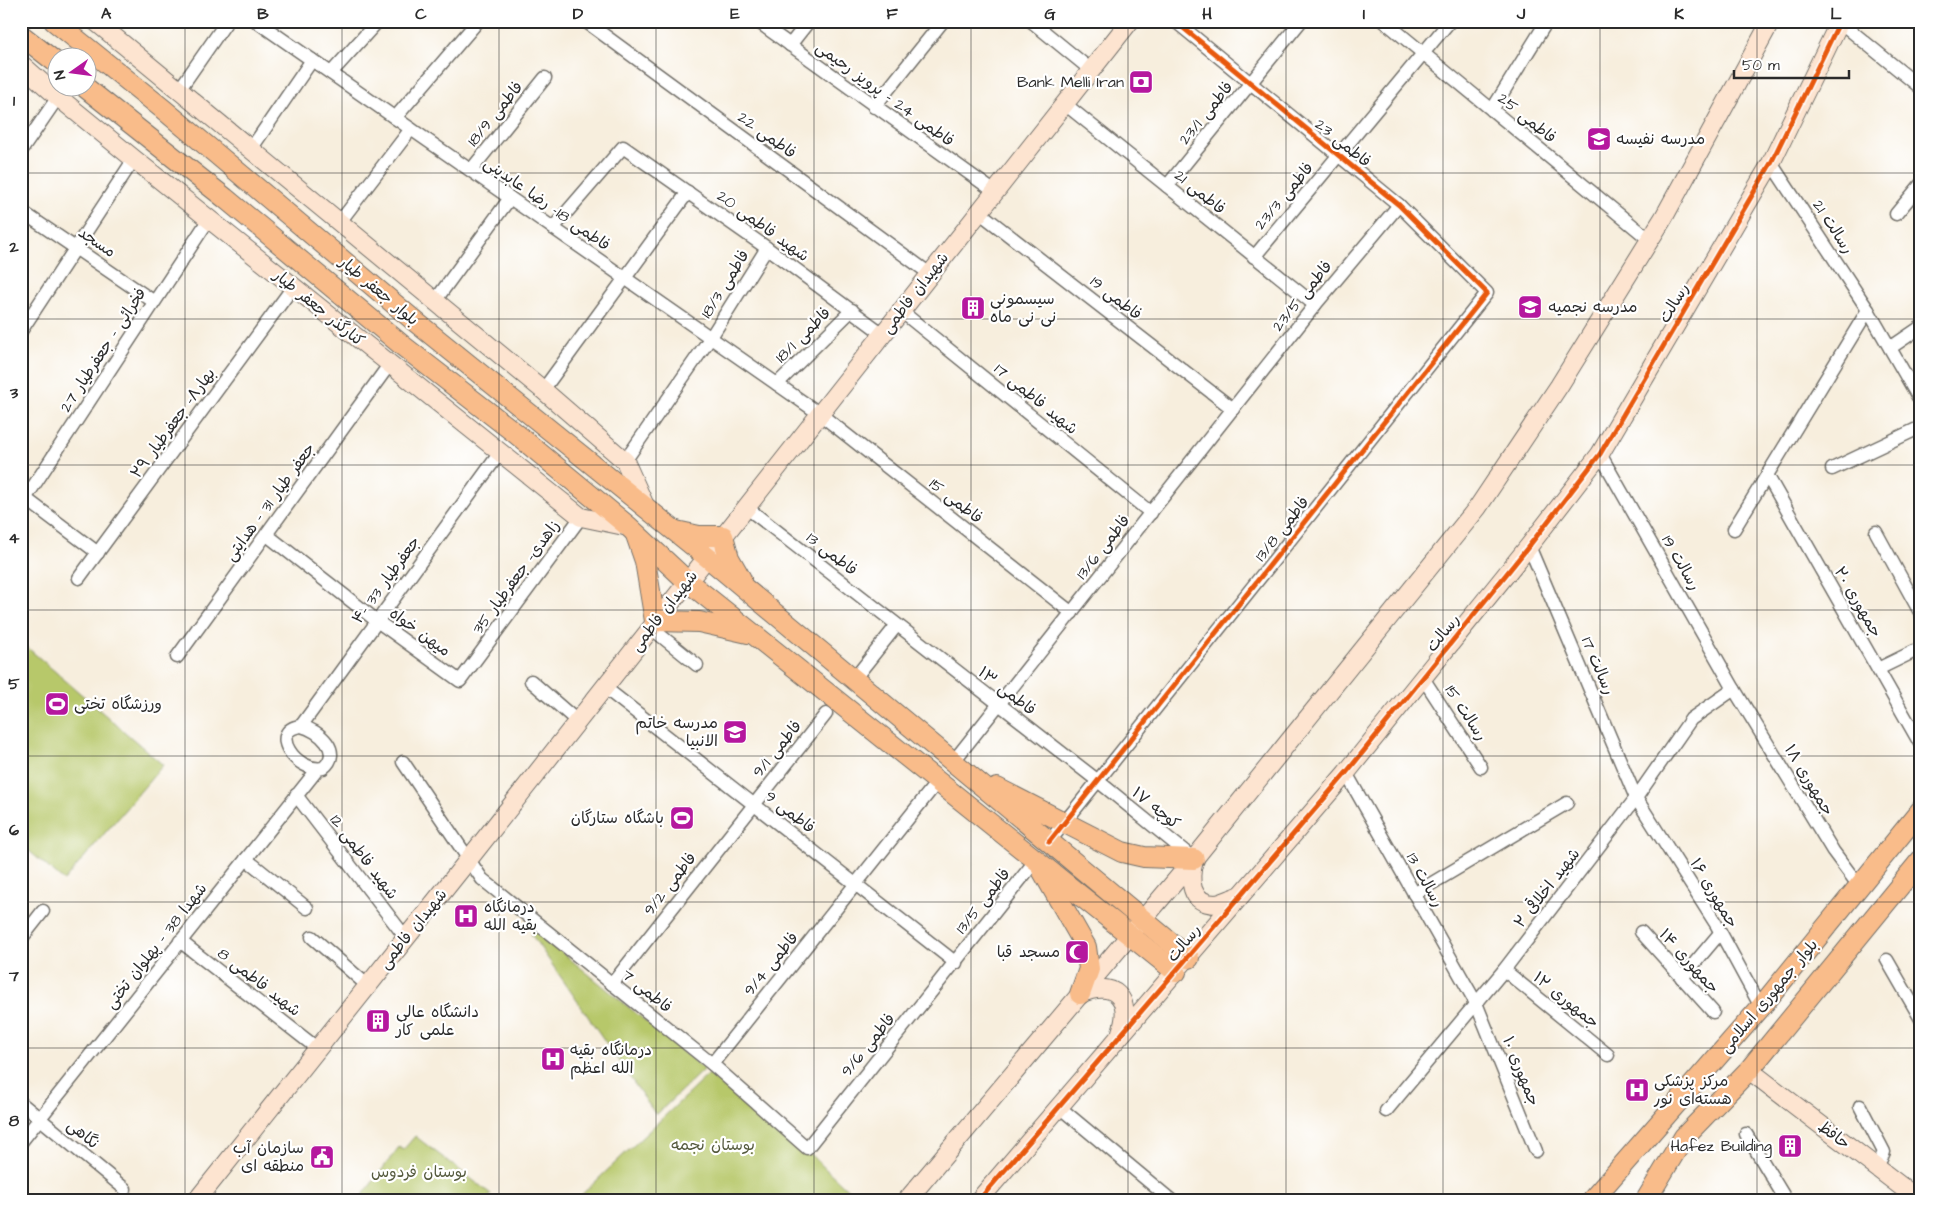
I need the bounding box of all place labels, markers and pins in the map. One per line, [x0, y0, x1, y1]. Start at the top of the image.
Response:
bank icon: Bank Melli Iran [1128, 69, 1154, 95]
place label: Bank Melli Iran [1017, 71, 1124, 93]
school or university icon: مدرسه نفیسه [1586, 126, 1612, 152]
place label: مدرسه نفیسه [1616, 128, 1705, 150]
place label: سیسمونی نی نی ماه [990, 288, 1056, 328]
school or university icon: مدرسه نجمیه [1517, 294, 1543, 320]
building icon: سیسمونی نی نی ماه [960, 295, 986, 321]
place label: مدرسه نجمیه [1548, 296, 1638, 318]
sports icon: ورزشگاه تختی [44, 691, 70, 717]
place label: ورزشگاه تختی [74, 693, 162, 715]
place label: مدرسه خاتم الانبیا [635, 712, 718, 752]
school or university icon: مدرسه خاتم الانبیا [722, 719, 748, 745]
sports icon: باشگاه ستارگان [669, 805, 695, 831]
place label: باشگاه ستارگان [571, 807, 664, 829]
place label: درمانگاه بقیه الله [484, 896, 537, 936]
hospital icon: درمانگاه بقیه الله [453, 903, 479, 929]
mosque icon: مسجد قبا [1064, 939, 1090, 965]
place label: مسجد قبا [997, 941, 1060, 963]
place label: دانشگاه عالی علمی کار [394, 1001, 479, 1041]
building icon: دانشگاه عالی علمی کار [365, 1008, 391, 1034]
place label: درمانگاه بقیه الله اعظم [570, 1039, 652, 1080]
hospital icon: درمانگاه بقیه الله اعظم [540, 1046, 566, 1072]
place label: مرکز پزشکی هسته‌ای نور [1653, 1070, 1732, 1110]
hospital icon: مرکز پزشکی هسته‌ای نور [1624, 1077, 1650, 1103]
building icon: Hafez Building [1777, 1133, 1803, 1159]
place label: Hafez Building [1670, 1135, 1772, 1158]
place label: سازمان آب منطقه ای [233, 1137, 304, 1177]
public building icon: سازمان آب منطقه ای [309, 1144, 335, 1170]

